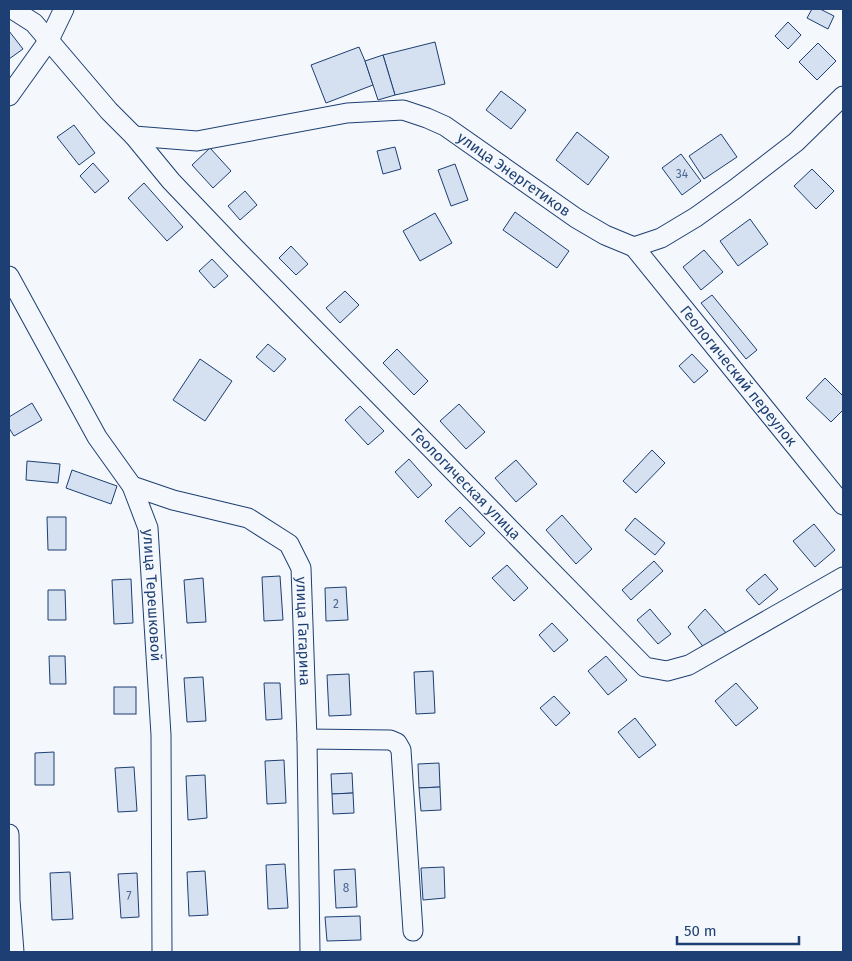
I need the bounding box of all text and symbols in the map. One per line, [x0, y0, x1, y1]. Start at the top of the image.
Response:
street label: улица Энергетиков [454, 128, 574, 220]
house number: 34 [676, 167, 689, 181]
street label: Геологический переулок [676, 302, 801, 450]
street label: Геологическая улица [407, 424, 524, 544]
street label: улица Терешковой [139, 528, 165, 662]
street label: улица Гагарина [292, 576, 314, 686]
house number: 2 [333, 597, 339, 611]
house number: 8 [343, 881, 350, 895]
house number: 7 [126, 889, 132, 903]
scale bar [677, 914, 800, 946]
text: 50 m [684, 922, 717, 940]

